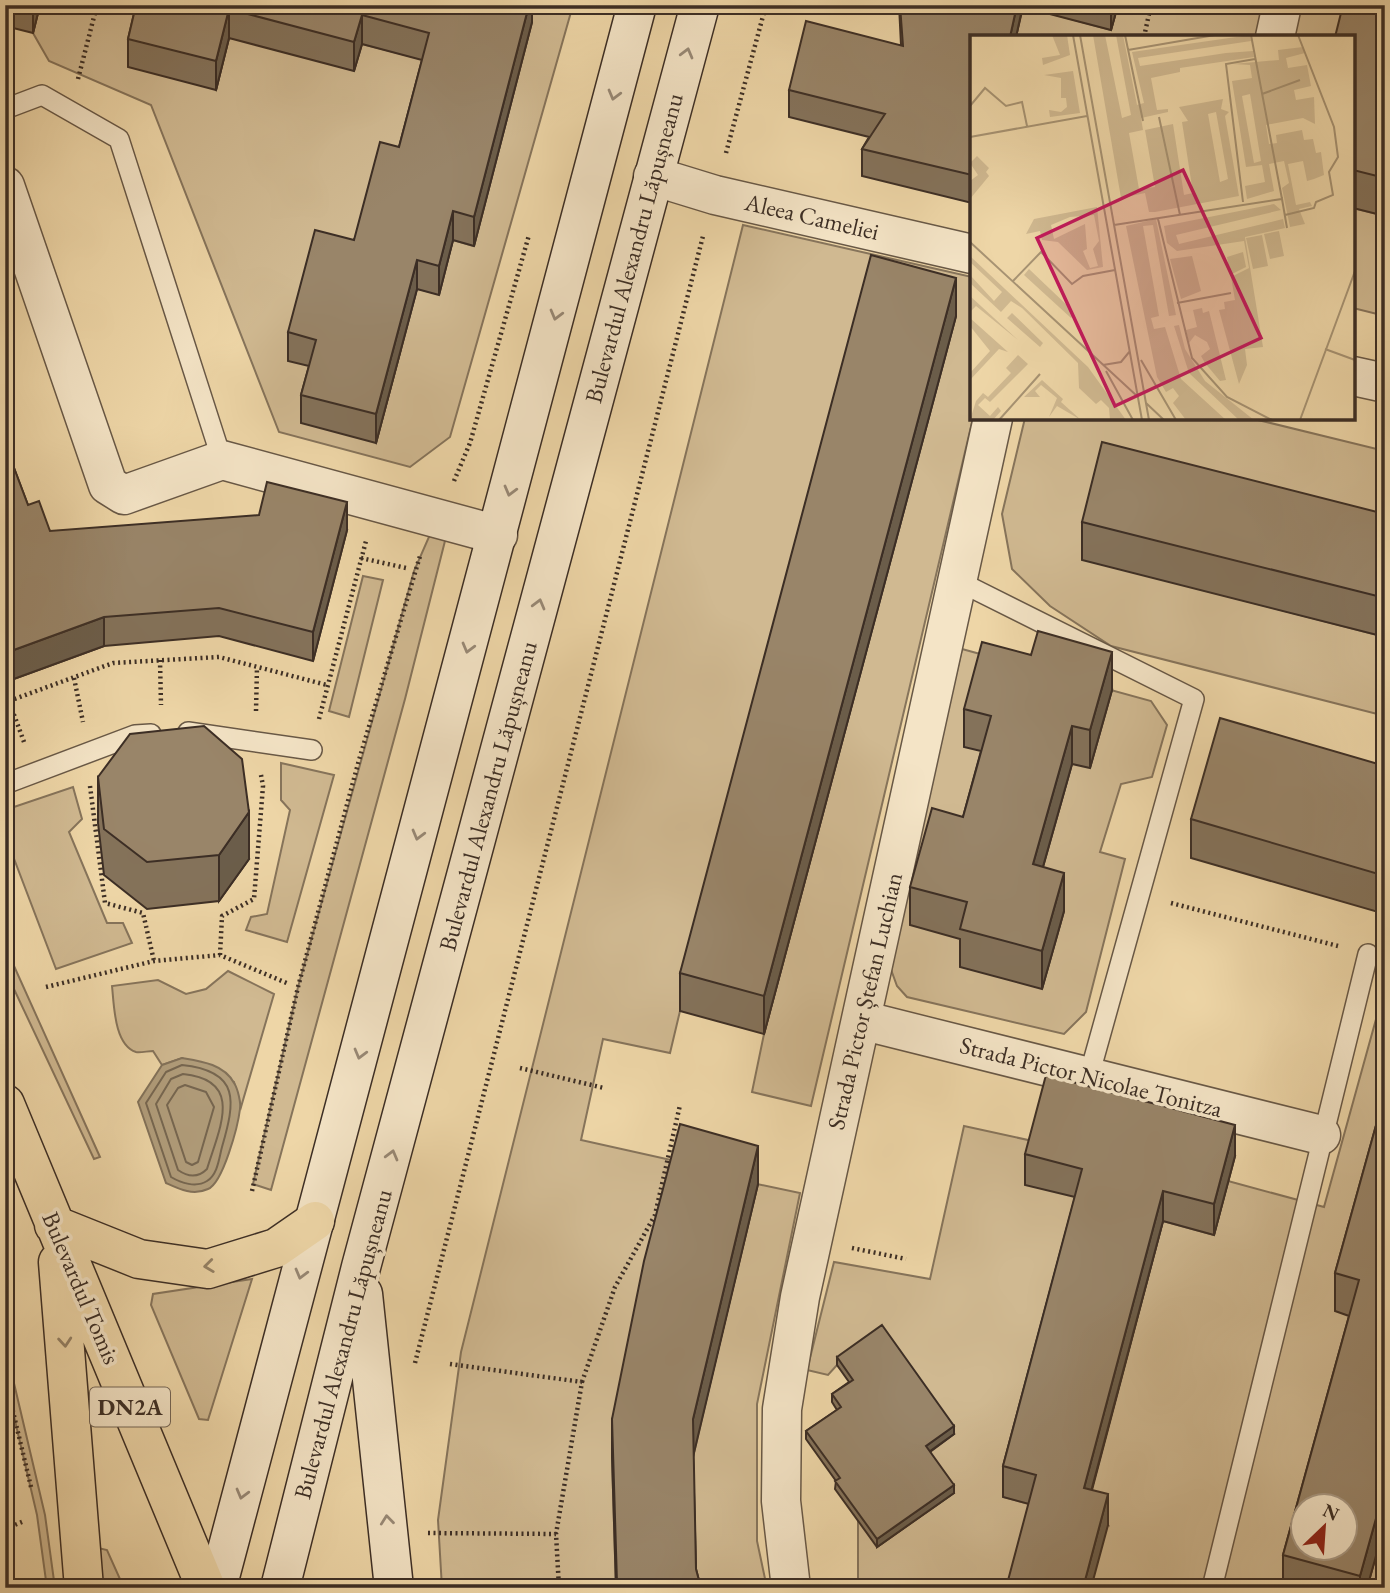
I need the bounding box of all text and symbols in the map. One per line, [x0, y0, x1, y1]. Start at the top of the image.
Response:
inset map [970, 35, 1355, 420]
one-way arrow [679, 47, 694, 59]
street label: Bulevardul Alexandru Lăpușneanu [577, 89, 690, 406]
one-way arrow [608, 89, 622, 101]
street label: Aleea Cameliei [741, 186, 882, 247]
one-way arrow [550, 309, 564, 321]
one-way arrow [504, 485, 518, 497]
one-way arrow [531, 598, 545, 610]
street label: Bulevardul Alexandru Lăpușneanu [431, 637, 544, 954]
one-way arrow [462, 642, 476, 654]
one-way arrow [412, 828, 427, 840]
street label: Strada Pictor Ștefan Luchian [820, 869, 909, 1133]
street label: Strada Pictor Nicolae Tonitza [957, 1029, 1226, 1124]
one-way arrow [354, 1048, 368, 1060]
one-way arrow [384, 1149, 398, 1161]
street label: Bulevardul Alexandru Lăpușneanu [286, 1185, 399, 1502]
street label: Bulevardul Tomis [35, 1207, 128, 1369]
one-way arrow [204, 1259, 215, 1274]
one-way arrow [295, 1268, 309, 1280]
one-way arrow [57, 1337, 72, 1348]
road number: DN2A [90, 1388, 170, 1426]
one-way arrow [236, 1488, 251, 1500]
north arrow [1288, 1492, 1358, 1562]
text: N [1319, 1497, 1344, 1527]
one-way arrow [379, 1514, 394, 1526]

